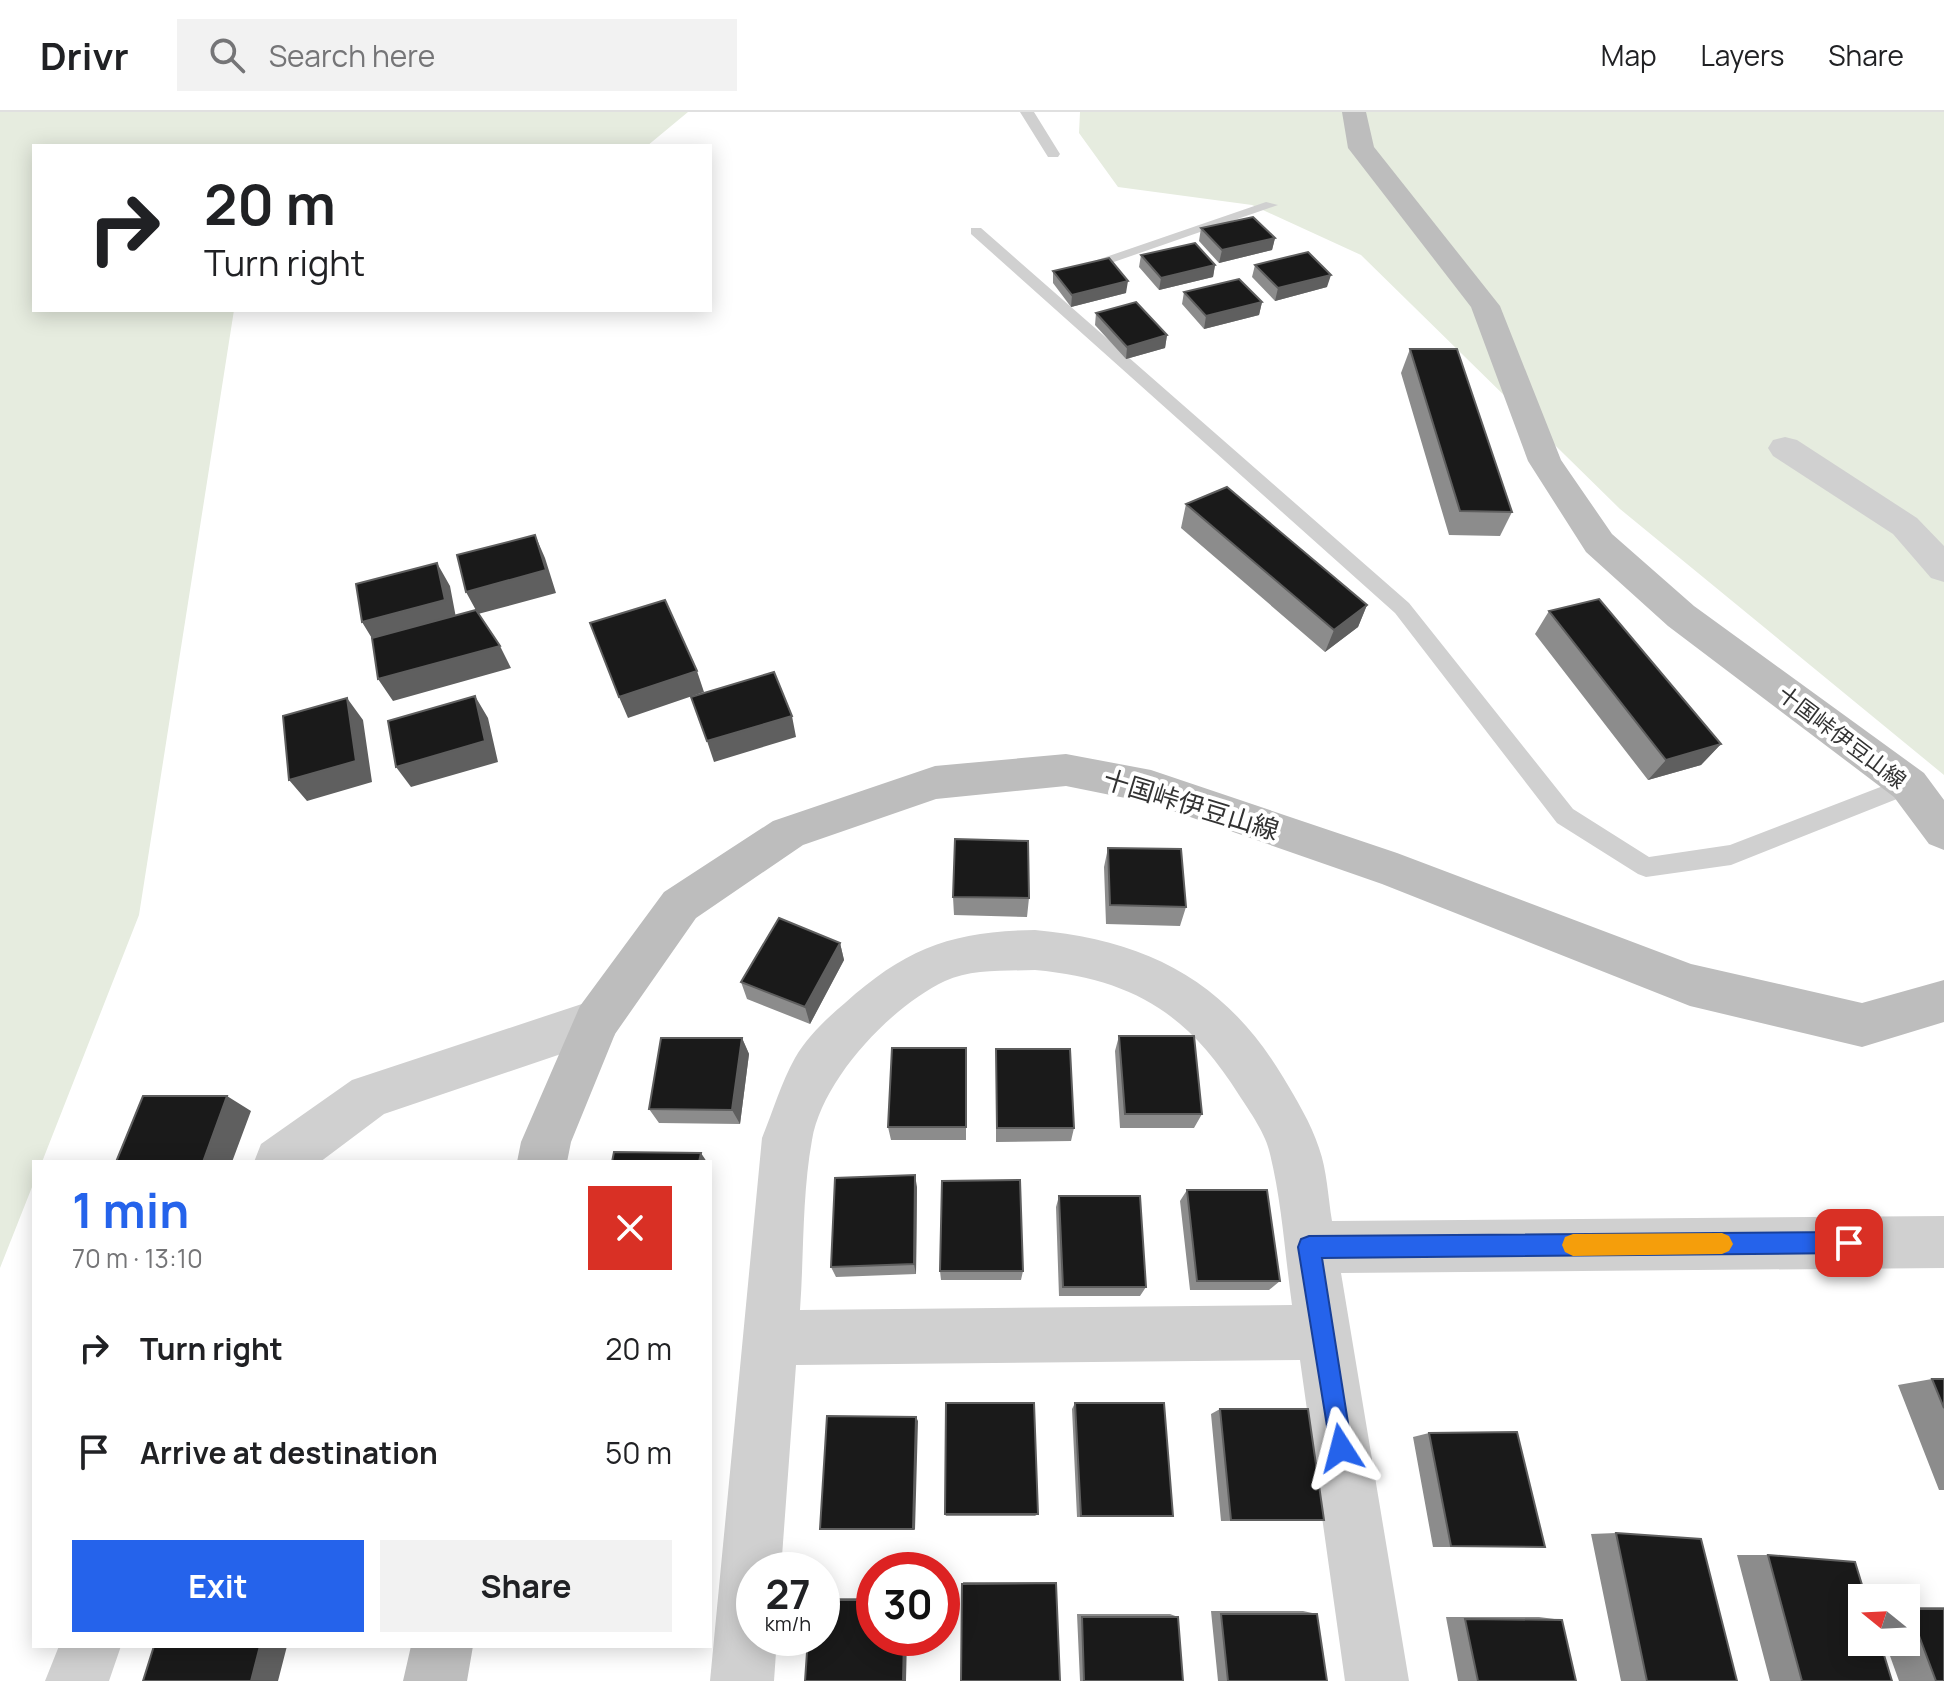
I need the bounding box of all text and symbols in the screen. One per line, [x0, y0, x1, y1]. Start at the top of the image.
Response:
search box [177, 19, 737, 91]
text: Drivr [40, 29, 129, 81]
icon: search [205, 33, 249, 77]
text: Search here [269, 35, 435, 76]
text: Map [1601, 36, 1657, 74]
text: Layers [1701, 36, 1784, 74]
text: Share [1828, 36, 1904, 74]
text: 20 m [204, 165, 336, 242]
icon: right [72, 176, 176, 280]
text: Turn right [204, 238, 365, 287]
street label: 十国峠伊豆山線 [1771, 679, 1913, 795]
street label: 十国峠伊豆山線 [1099, 760, 1284, 848]
text: 1 min [72, 1177, 189, 1242]
button: close [588, 1186, 672, 1270]
pin [1815, 1209, 1883, 1277]
icon: arrive [1827, 1221, 1871, 1265]
text: 70 m · 13:10 [72, 1240, 203, 1276]
icon: right [72, 1326, 116, 1370]
text: Turn right [140, 1328, 283, 1369]
text: 20 m [605, 1328, 672, 1369]
position arrow [1299, 1406, 1383, 1490]
icon: arrive [72, 1430, 116, 1474]
text: Arrive at destination [140, 1432, 438, 1473]
text: 50 m [605, 1432, 672, 1473]
button: Exit [72, 1540, 364, 1632]
button: Share [380, 1540, 672, 1632]
speed limit sign: 30 [856, 1552, 960, 1656]
text: 27 [765, 1566, 811, 1621]
north arrow [1848, 1584, 1920, 1656]
map controls [1848, 1584, 1920, 1656]
text: km/h [765, 1610, 811, 1637]

